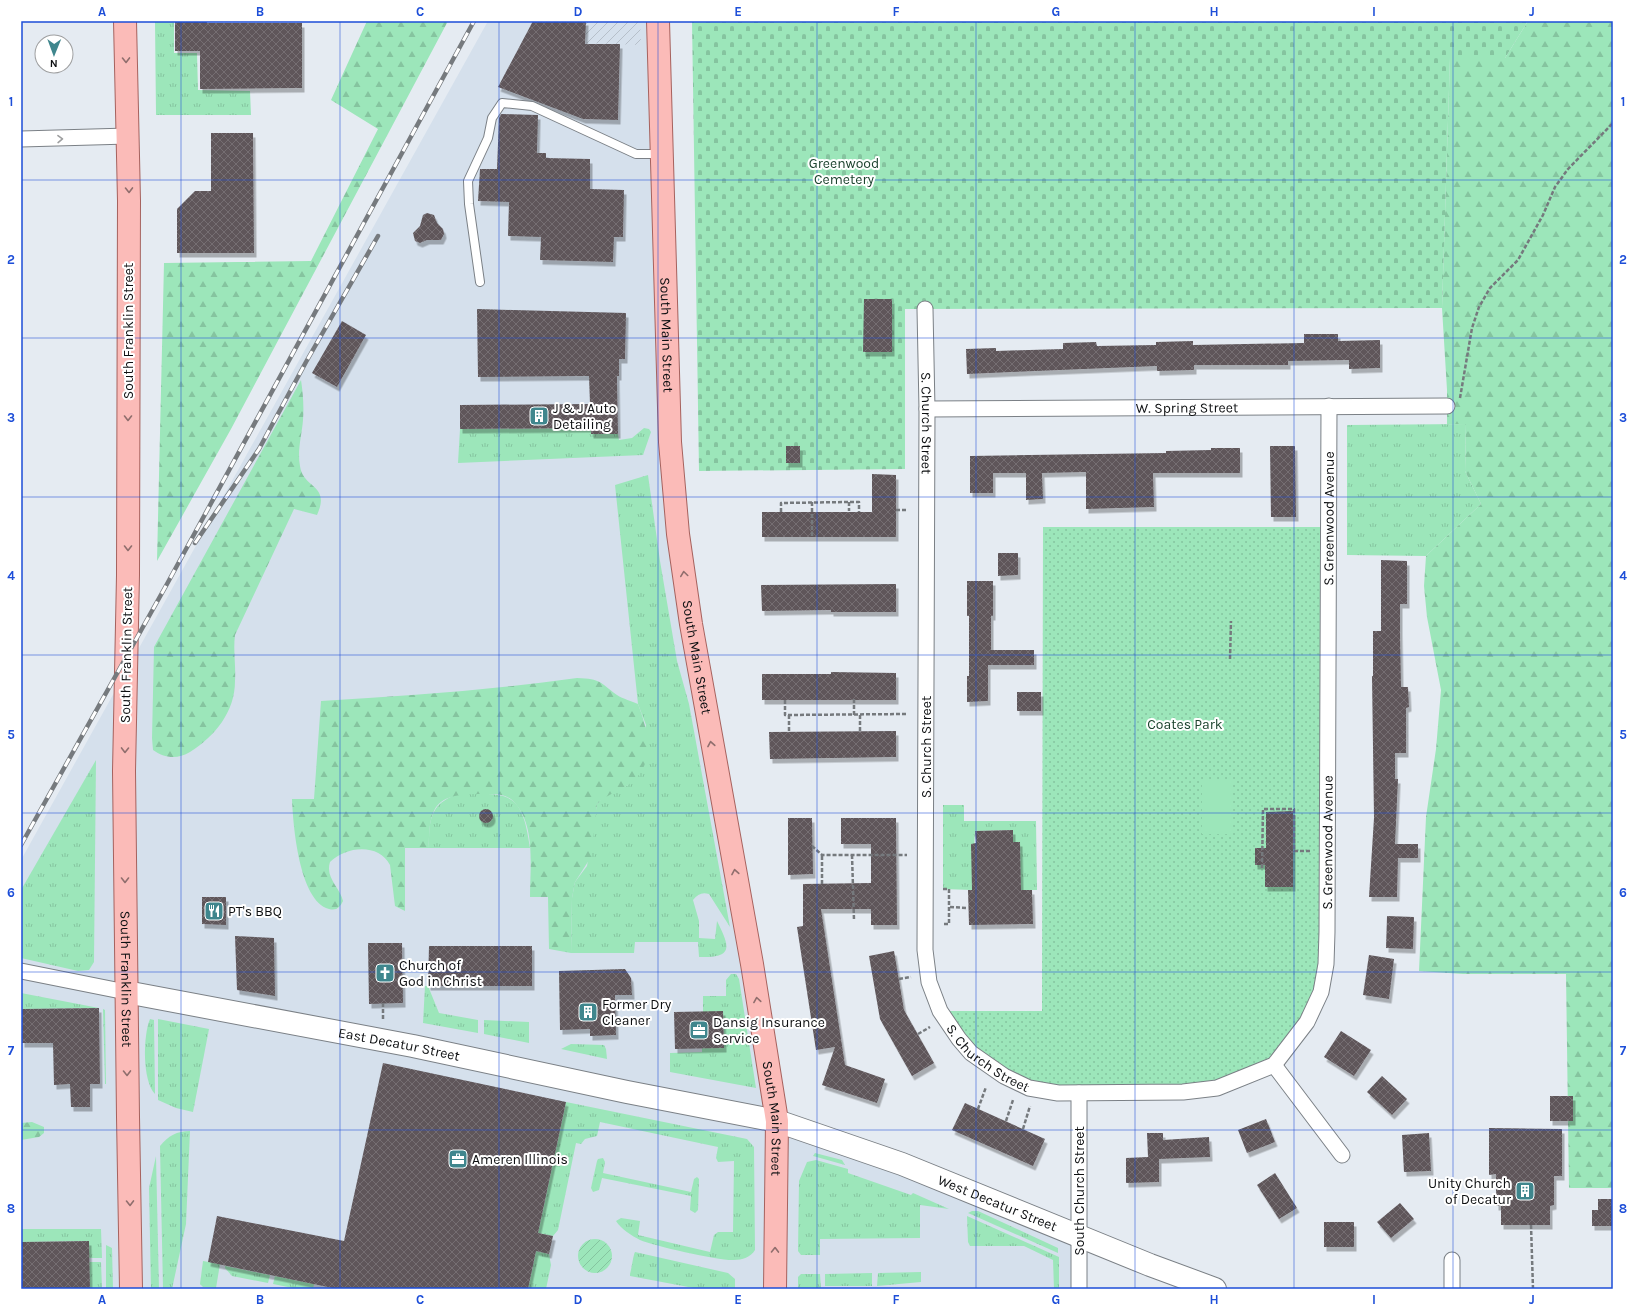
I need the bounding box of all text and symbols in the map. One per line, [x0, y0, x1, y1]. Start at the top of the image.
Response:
text: A [98, 4, 106, 19]
text: B [256, 4, 264, 19]
text: C [416, 4, 424, 19]
text: D [574, 4, 583, 19]
text: E [734, 4, 742, 19]
text: F [892, 4, 900, 19]
text: G [1052, 4, 1060, 19]
text: H [1209, 4, 1219, 19]
text: I [1372, 4, 1376, 19]
text: J [1529, 4, 1535, 19]
north arrow [34, 34, 74, 74]
text: N [50, 57, 58, 70]
one-way arrow [122, 57, 130, 63]
text: 1 [9, 94, 13, 109]
text: 1 [1621, 94, 1625, 109]
one-way arrow [57, 135, 63, 143]
park label: Greenwood Cemetery [809, 155, 879, 188]
one-way arrow [125, 187, 133, 193]
text: 2 [7, 252, 15, 267]
text: 2 [1619, 252, 1627, 267]
street label: South Franklin Street [120, 263, 137, 399]
street label: South Main Street [656, 277, 677, 393]
street label: S. Church Street [917, 372, 935, 474]
street label: W. Spring Street [1136, 399, 1238, 417]
place label: J & J Auto Detailing [553, 400, 617, 433]
building icon: J & J Auto Detailing [528, 405, 550, 427]
text: 3 [7, 410, 15, 425]
text: 3 [1619, 410, 1627, 425]
one-way arrow [124, 415, 132, 421]
street label: S. Greenwood Avenue [1320, 451, 1338, 586]
one-way arrow [124, 545, 132, 551]
text: 4 [7, 568, 15, 583]
text: 4 [1619, 568, 1627, 583]
one-way arrow [680, 571, 689, 577]
street label: South Franklin Street [117, 587, 136, 723]
street label: South Main Street [679, 599, 715, 716]
street label: S. Church Street [918, 696, 935, 798]
park label: Coates Park [1147, 716, 1223, 733]
text: 5 [7, 727, 15, 742]
text: 5 [1619, 727, 1627, 742]
one-way arrow [708, 741, 716, 747]
one-way arrow [121, 747, 129, 753]
street label: S. Greenwood Avenue [1319, 775, 1337, 910]
one-way arrow [731, 869, 740, 875]
one-way arrow [121, 877, 129, 883]
text: 6 [7, 885, 15, 900]
text: 6 [1619, 885, 1627, 900]
restaurant icon: PT's BBQ [203, 900, 225, 922]
place label: PT's BBQ [228, 903, 282, 920]
street label: South Franklin Street [117, 911, 135, 1047]
place label: Church of God in Christ [399, 957, 482, 990]
church icon: Church of God in Christ [374, 962, 396, 984]
place label: Former Dry Cleaner [602, 996, 672, 1029]
one-way arrow [754, 997, 762, 1003]
building icon: Former Dry Cleaner [577, 1001, 599, 1023]
place label: Dansig Insurance Service [713, 1014, 825, 1047]
office icon: Dansig Insurance Service [688, 1019, 710, 1041]
street label: S. Church Street [942, 1021, 1032, 1096]
street label: East Decatur Street [337, 1024, 461, 1065]
text: 7 [8, 1043, 15, 1058]
text: 7 [1620, 1043, 1627, 1058]
street label: South Main Street [759, 1060, 785, 1176]
one-way arrow [123, 1070, 131, 1076]
street label: South Church Street [1071, 1126, 1088, 1256]
office icon: Ameren Illinois [447, 1148, 469, 1170]
place label: Ameren Illinois [472, 1151, 568, 1168]
street label: West Decatur Street [935, 1171, 1059, 1235]
place label: Unity Church of Decatur [1428, 1175, 1512, 1208]
building icon: Unity Church of Decatur [1514, 1180, 1536, 1202]
one-way arrow [125, 1200, 134, 1206]
text: 8 [7, 1201, 15, 1216]
text: 8 [1619, 1201, 1627, 1216]
one-way arrow [771, 1247, 779, 1253]
text: A [98, 1292, 106, 1307]
text: B [256, 1292, 264, 1307]
text: C [416, 1292, 424, 1307]
text: D [574, 1292, 583, 1307]
text: E [734, 1292, 742, 1307]
text: F [892, 1292, 900, 1307]
text: G [1052, 1292, 1060, 1307]
text: H [1209, 1292, 1219, 1307]
text: I [1372, 1292, 1376, 1307]
text: J [1529, 1292, 1535, 1307]

